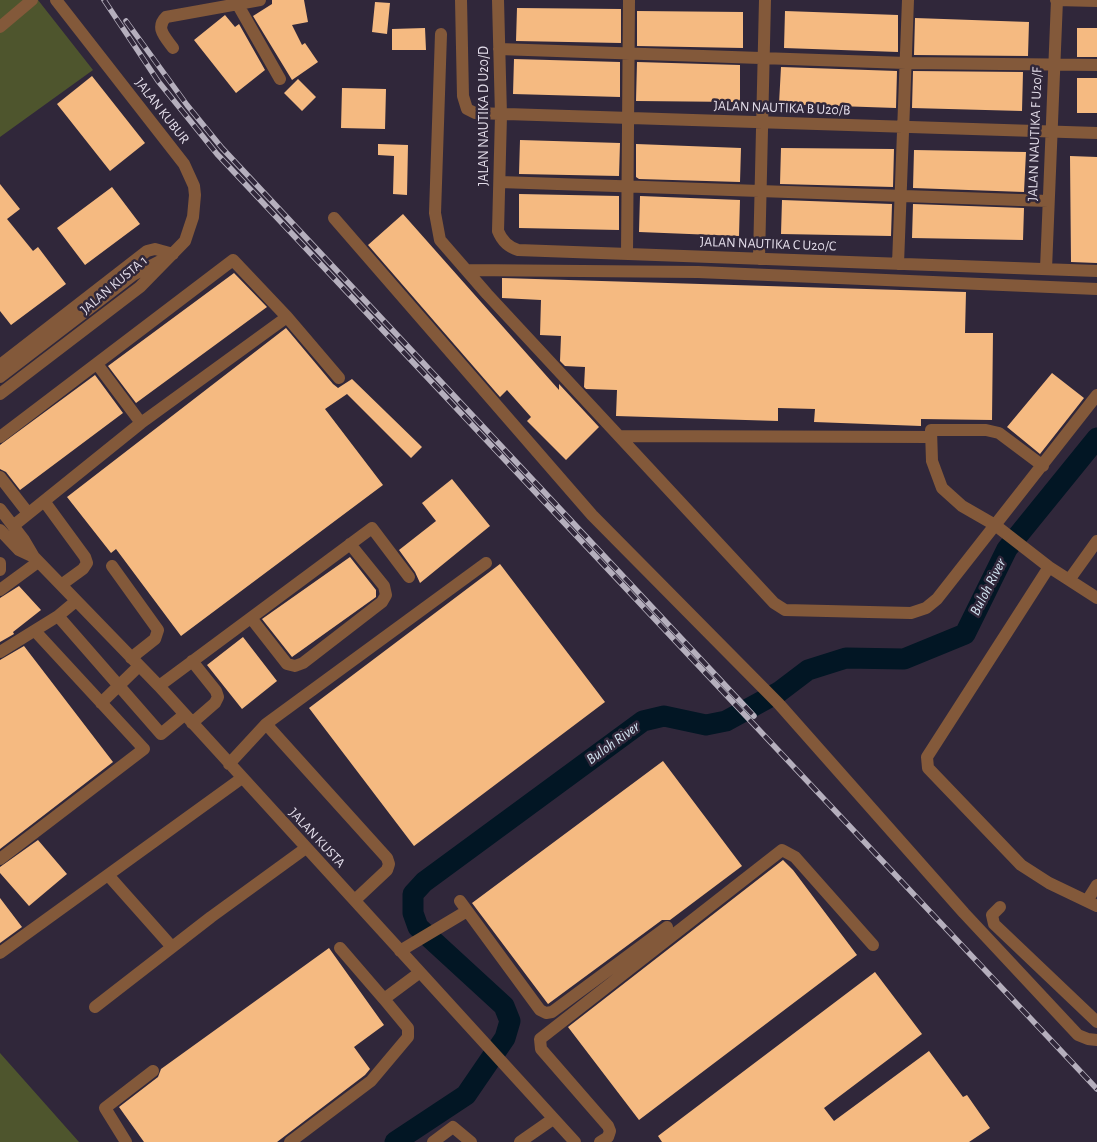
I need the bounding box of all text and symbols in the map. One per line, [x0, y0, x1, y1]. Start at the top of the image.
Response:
street label: JALAN NAUTIKA D U20/D [476, 46, 492, 186]
street label: JALAN NAUTIKA F U20/F [1024, 67, 1046, 201]
street label: JALAN KUBUR [131, 75, 193, 147]
street label: JALAN NAUTIKA B U20/B [713, 97, 851, 119]
street label: JALAN NAUTIKA C U20/C [700, 233, 836, 255]
street label: JALAN KUSTA 1 [77, 252, 151, 318]
water label: Buloh River [966, 556, 1010, 618]
water label: Buloh River [583, 718, 643, 768]
street label: JALAN KUSTA [285, 805, 349, 871]

